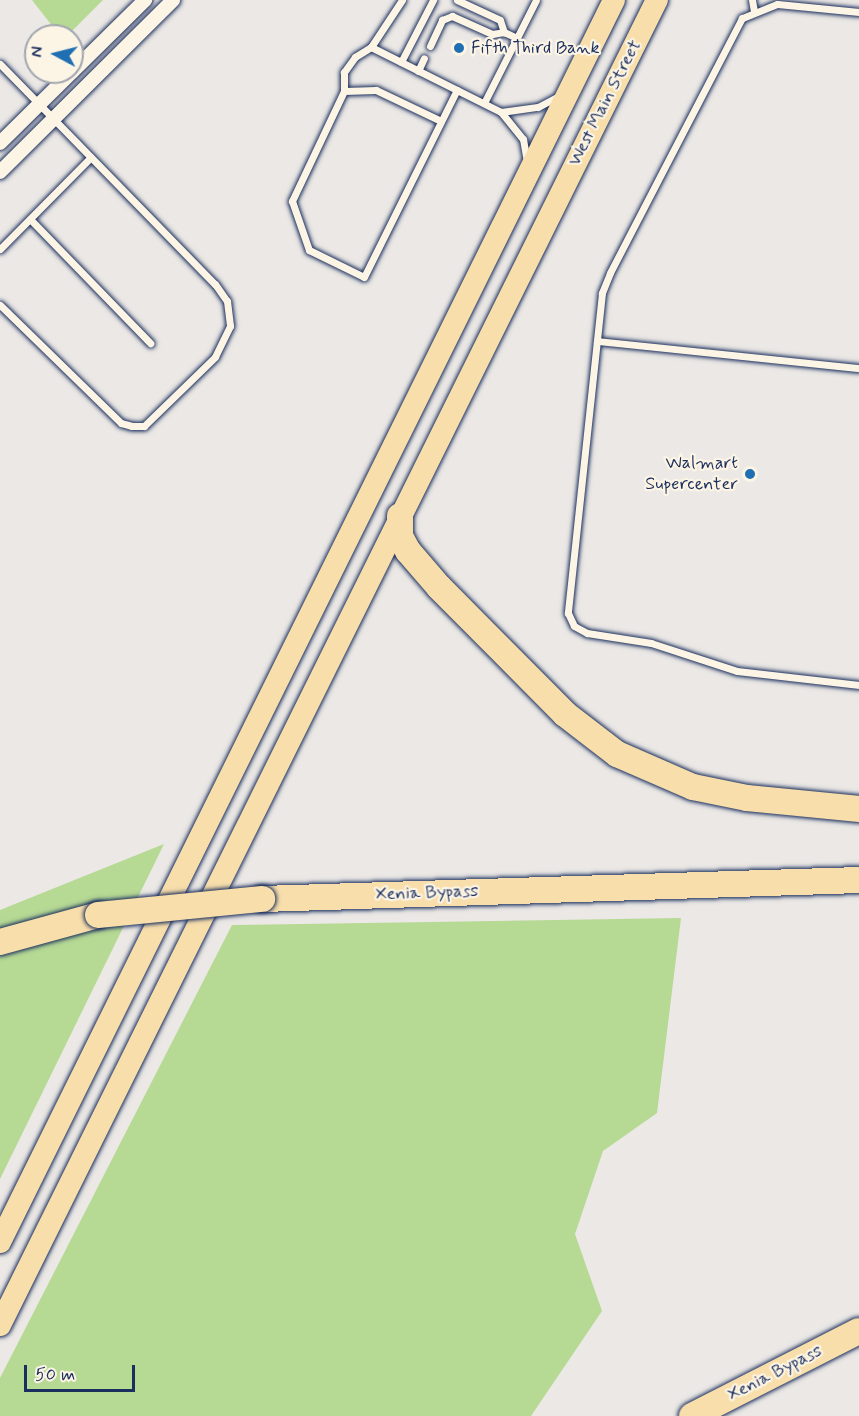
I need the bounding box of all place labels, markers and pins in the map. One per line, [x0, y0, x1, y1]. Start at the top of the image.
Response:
place label: Fifth Third Bank [471, 37, 596, 59]
marker: Fifth Third Bank [452, 41, 466, 55]
place label: Walmart Supercenter [645, 453, 738, 496]
marker: Walmart Supercenter [743, 467, 757, 481]

